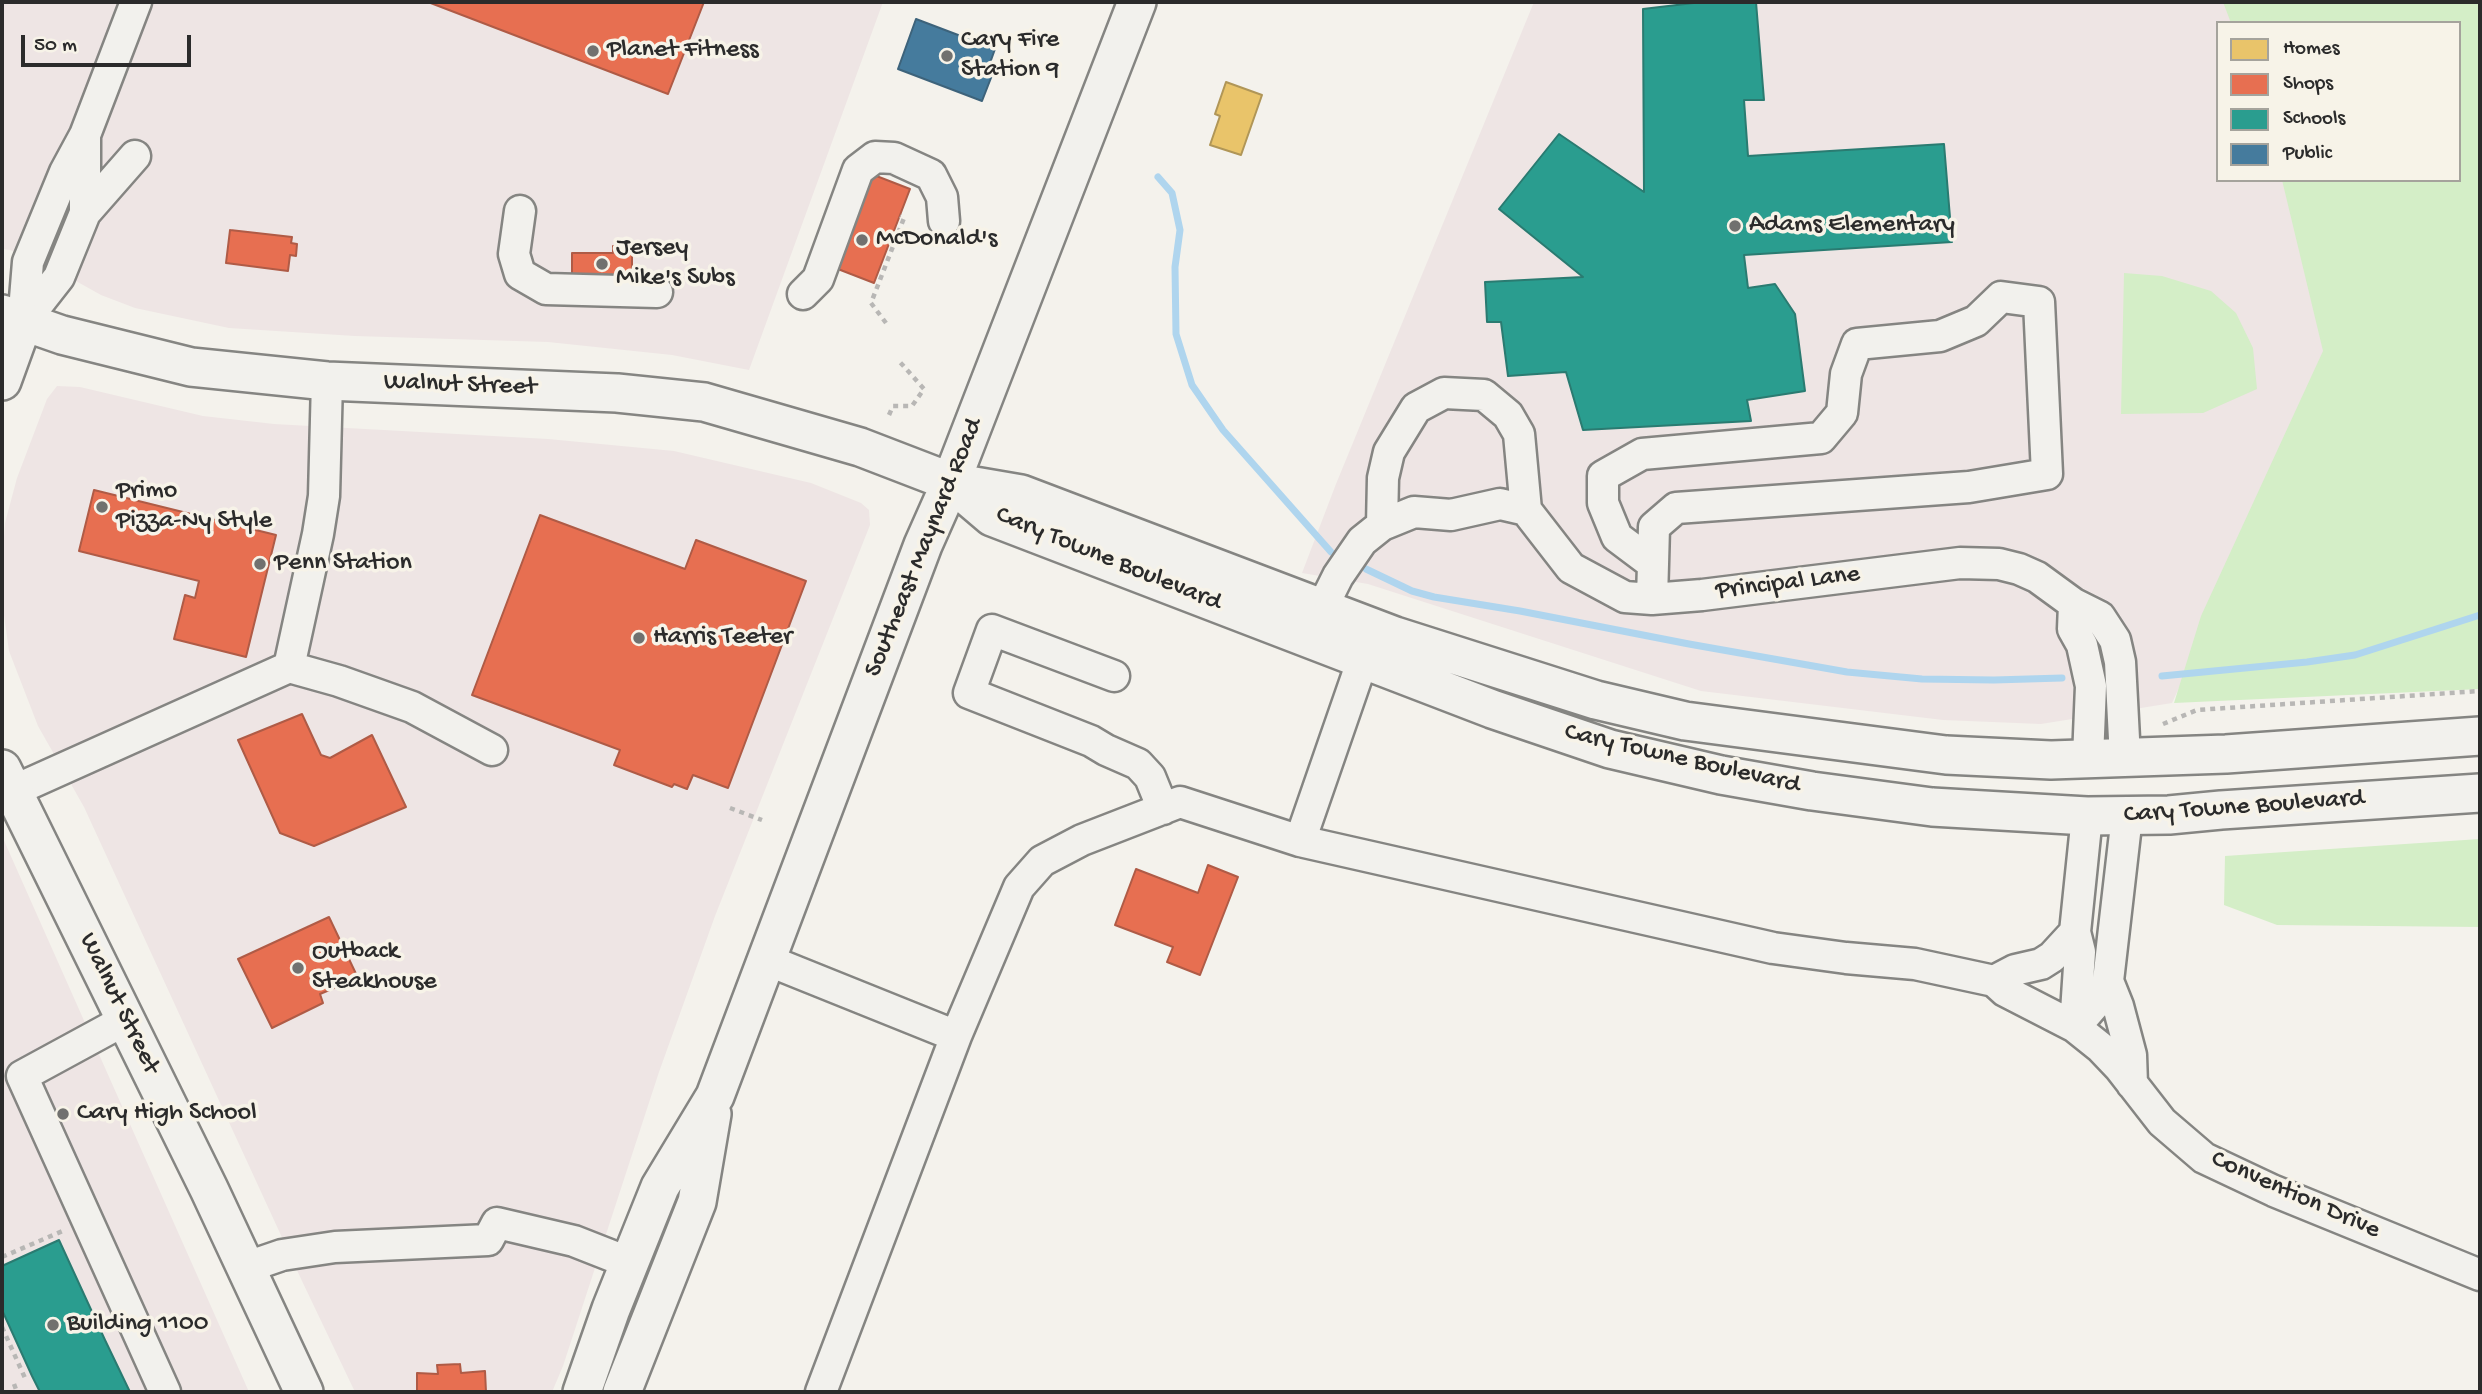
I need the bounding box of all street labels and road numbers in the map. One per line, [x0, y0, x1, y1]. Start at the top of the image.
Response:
street label: Walnut Street [383, 368, 537, 404]
street label: Southeast Maynard Road [859, 414, 991, 682]
street label: Cary Towne Boulevard [991, 500, 1225, 620]
street label: Principal Lane [1714, 560, 1862, 608]
street label: Cary Towne Boulevard [1561, 718, 1803, 802]
street label: Cary Towne Boulevard [2123, 784, 2365, 832]
street label: Walnut Street [70, 928, 166, 1080]
street label: Convention Drive [2205, 1145, 2385, 1247]

